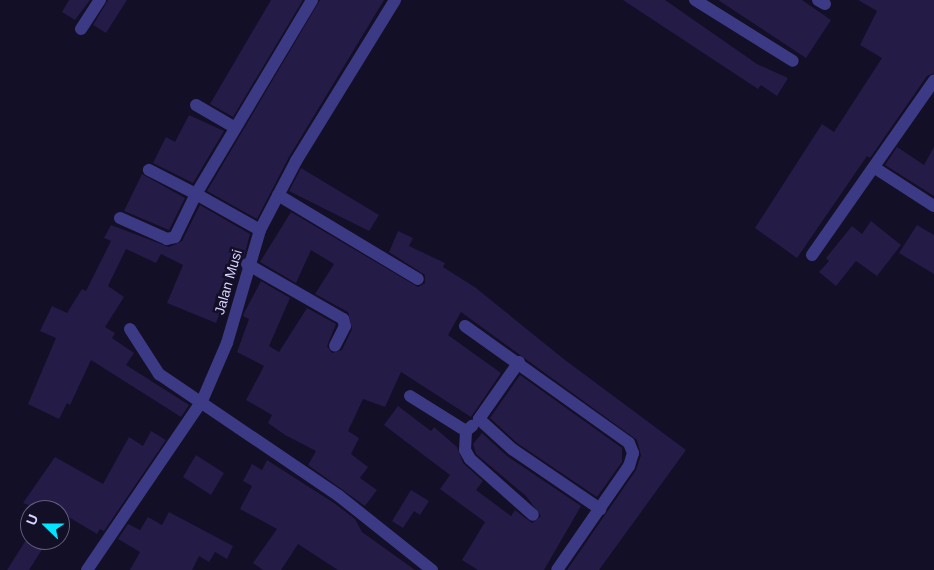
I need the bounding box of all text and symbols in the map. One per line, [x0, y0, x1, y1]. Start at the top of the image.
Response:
street label: Jalan Musi [211, 248, 245, 316]
north arrow [20, 500, 70, 550]
text: U [23, 512, 41, 527]

